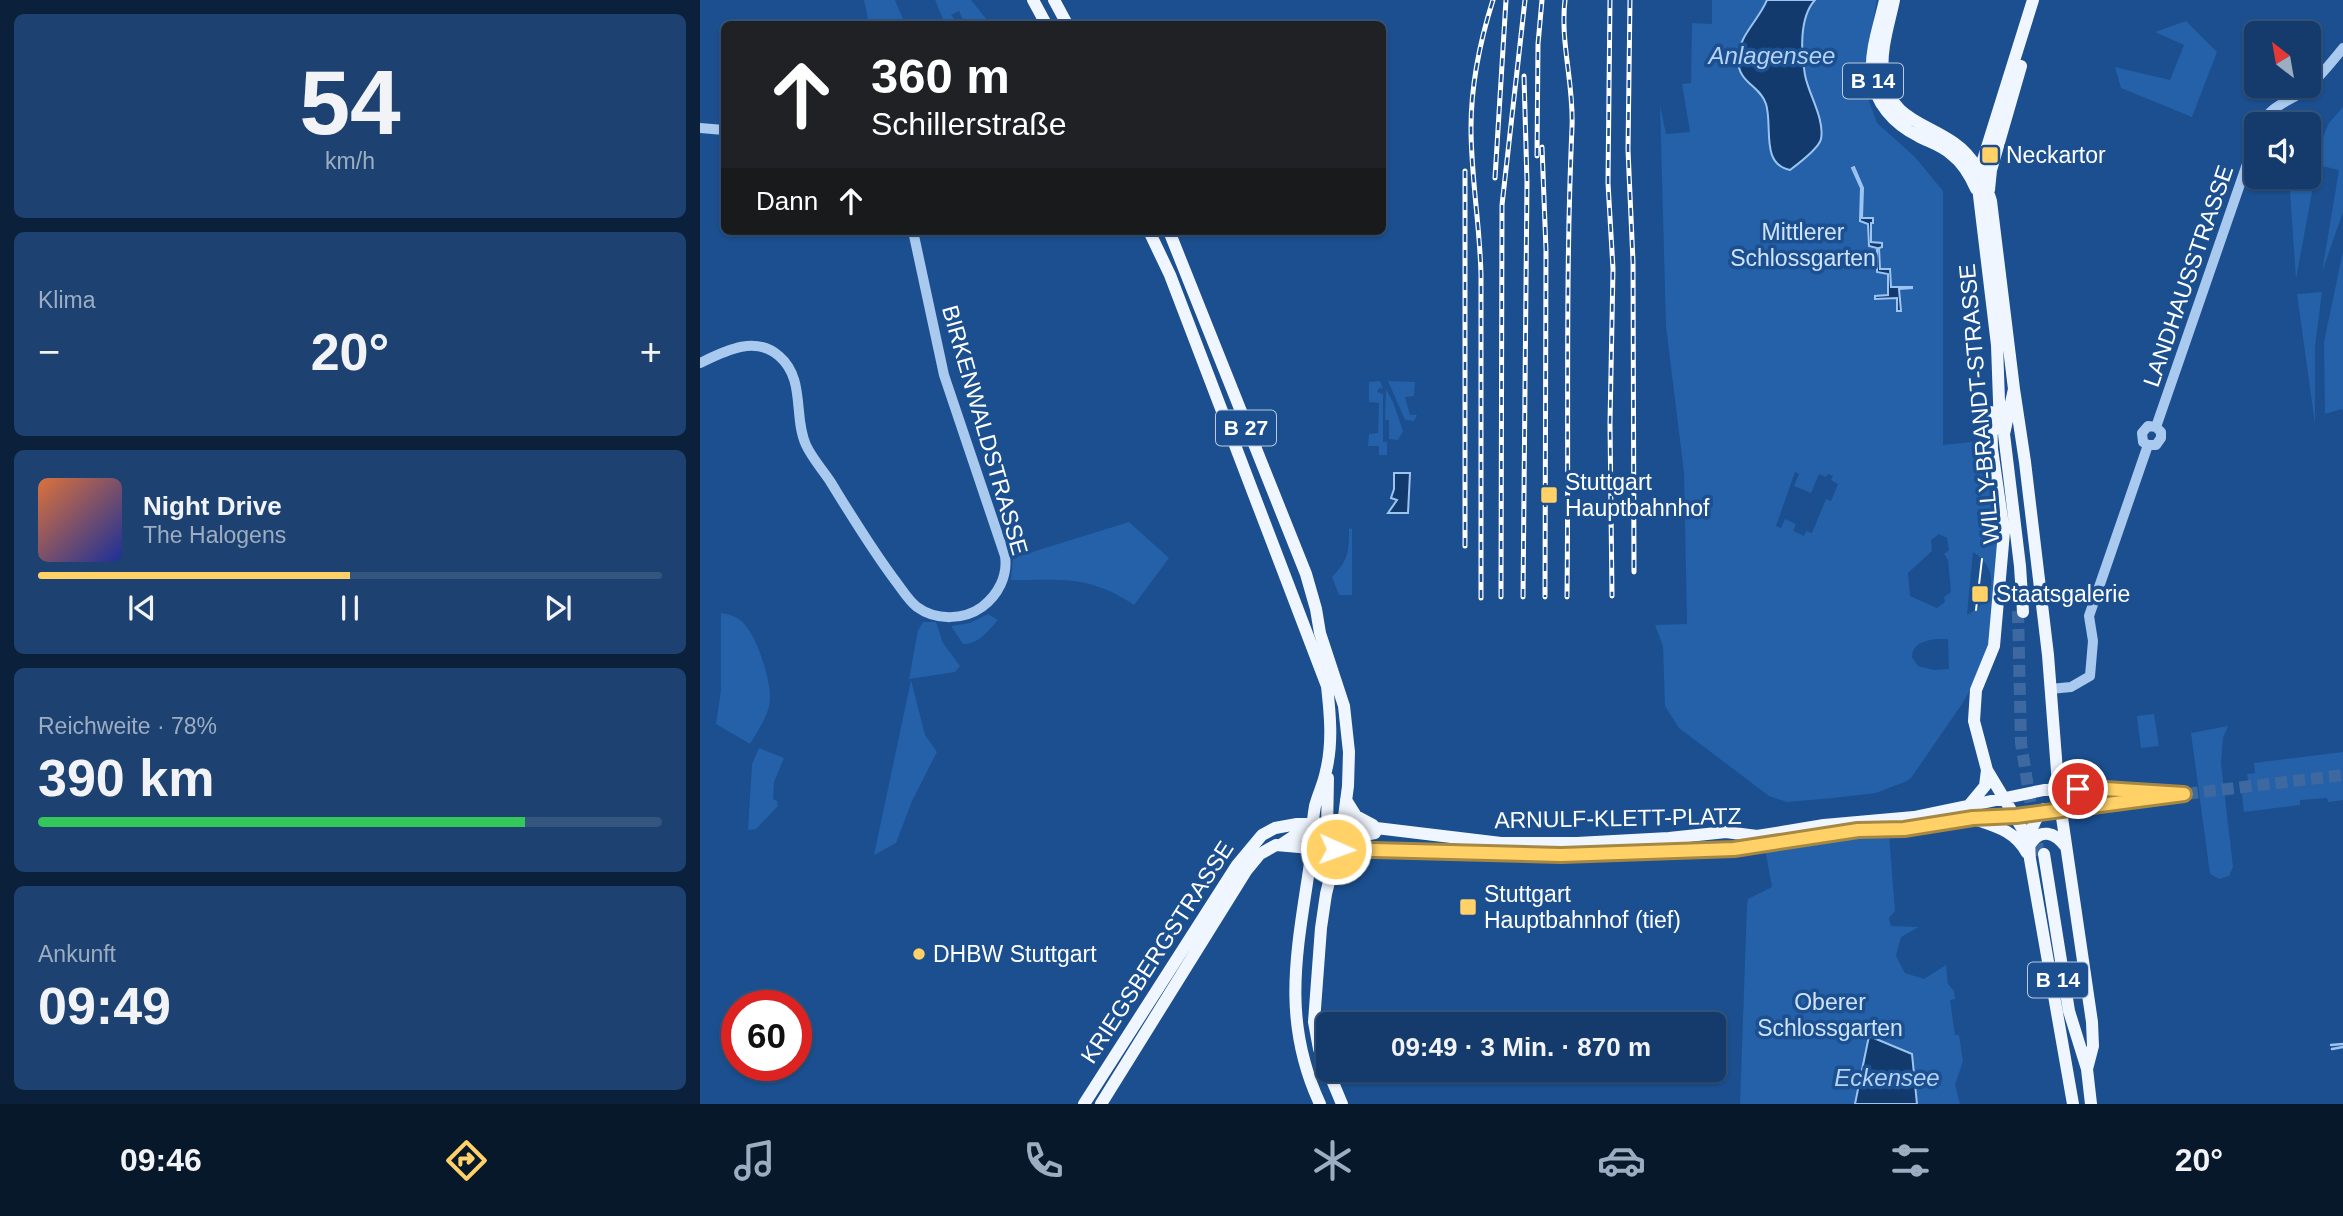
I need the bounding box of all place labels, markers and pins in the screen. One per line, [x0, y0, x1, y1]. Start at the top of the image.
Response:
place label: Neckartor [2006, 142, 2106, 168]
marker: Neckartor [1980, 145, 2000, 165]
place label: Stuttgart Hauptbahnhof [1565, 469, 1710, 521]
marker: Stuttgart Hauptbahnhof [1539, 485, 1559, 505]
place label: Staatsgalerie [1996, 581, 2130, 607]
marker: Staatsgalerie [1970, 584, 1990, 604]
pin [2048, 759, 2108, 819]
place label: Stuttgart Hauptbahnhof (tief) [1484, 881, 1681, 933]
marker: Stuttgart Hauptbahnhof (tief) [1458, 897, 1478, 917]
place label: DHBW Stuttgart [933, 941, 1097, 967]
marker: DHBW Stuttgart [911, 946, 927, 962]

